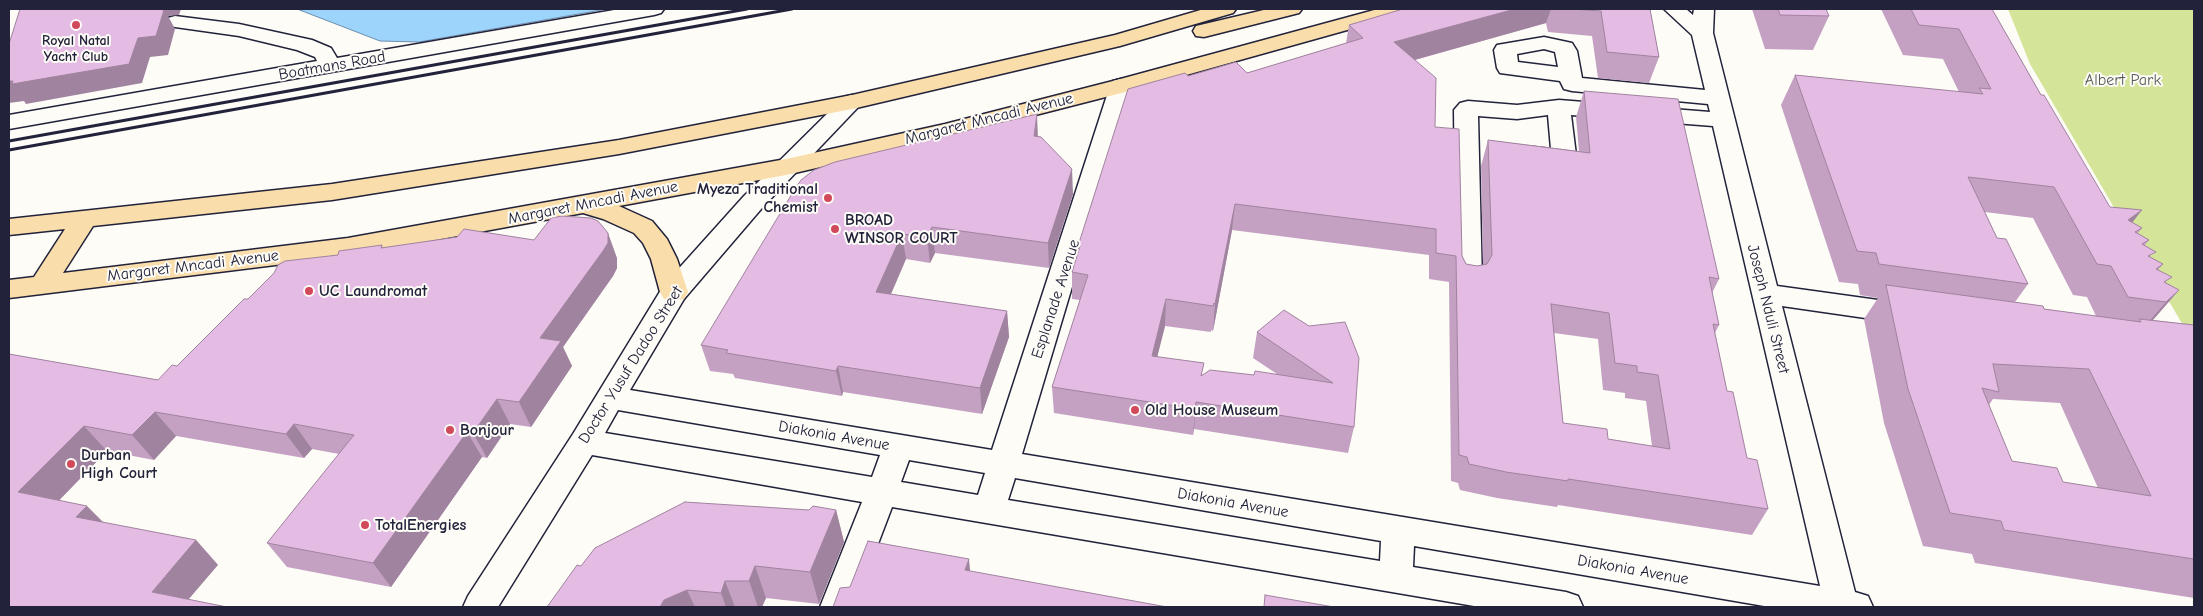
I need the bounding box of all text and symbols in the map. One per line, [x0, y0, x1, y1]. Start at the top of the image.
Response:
marker: Royal Natal Yacht Club [70, 19, 82, 31]
place label: Royal Natal Yacht Club [42, 33, 110, 65]
street label: Boatmans Road [277, 47, 387, 85]
park label: Albert Park [2085, 70, 2161, 90]
street label: Margaret Mncadi Avenue [903, 89, 1075, 149]
street label: Margaret Mncadi Avenue [506, 177, 680, 229]
place label: Myeza Traditional Chemist [697, 179, 818, 217]
marker: Myeza Traditional Chemist [822, 192, 834, 204]
place label: BROAD WINSOR COURT [845, 210, 958, 248]
marker: BROAD WINSOR COURT [829, 223, 841, 235]
street label: Esplanade Avenue [1028, 237, 1084, 361]
street label: Joseph Nduli Street [1743, 242, 1793, 376]
street label: Margaret Mncadi Avenue [106, 246, 280, 286]
place label: UC Laundromat [319, 281, 427, 301]
street label: Doctor Yusuf Dadoo Street [575, 283, 687, 447]
marker: UC Laundromat [303, 285, 315, 297]
place label: Old House Museum [1145, 400, 1278, 420]
marker: Old House Museum [1129, 404, 1141, 416]
street label: Diakonia Avenue [777, 417, 891, 455]
place label: Bonjour [460, 420, 514, 440]
marker: Bonjour [444, 424, 456, 436]
place label: Durban High Court [81, 445, 157, 483]
marker: Durban High Court [65, 458, 77, 470]
street label: Diakonia Avenue [1176, 484, 1290, 522]
place label: TotalEnergies [375, 515, 466, 535]
marker: TotalEnergies [359, 519, 371, 531]
street label: Diakonia Avenue [1576, 551, 1690, 589]

